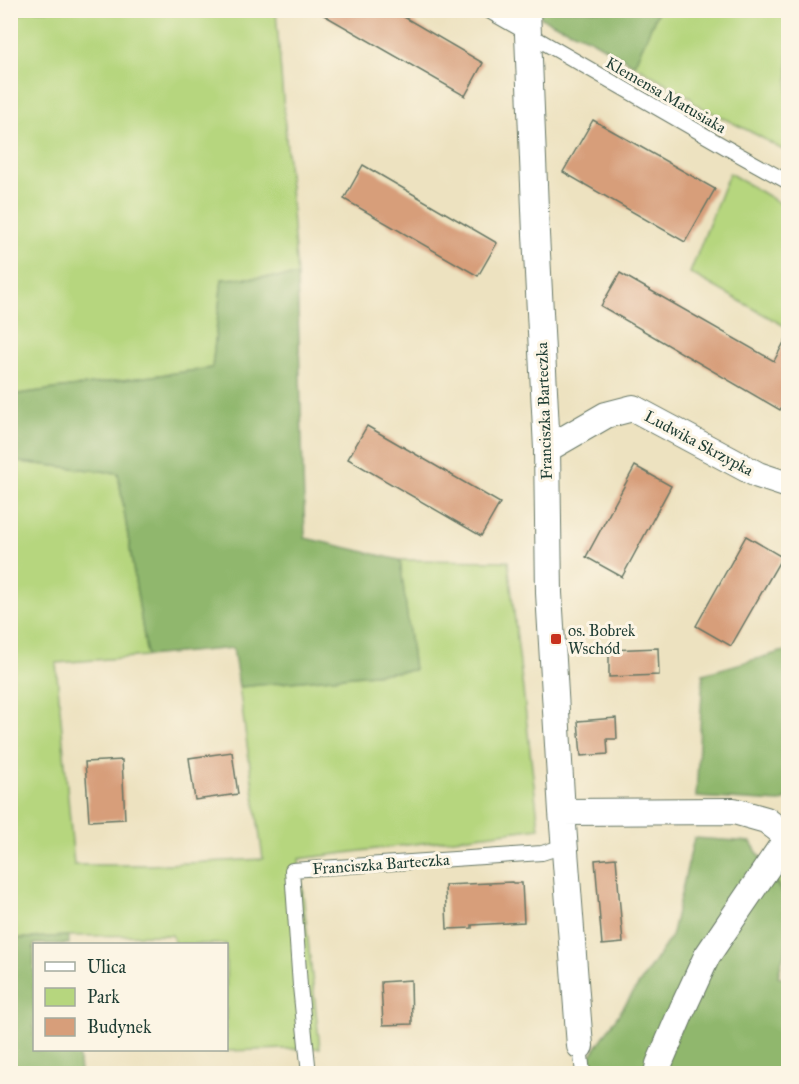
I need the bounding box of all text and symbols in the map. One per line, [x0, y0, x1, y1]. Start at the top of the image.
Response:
street label: Klemensa Matusiaka [603, 53, 730, 137]
street label: Franciszka Barteczka [532, 342, 556, 480]
street label: Ludwika Skrzypka [641, 406, 757, 480]
place label: os. Bobrek Wschód [568, 621, 636, 658]
marker: os. Bobrek Wschód [549, 632, 563, 646]
street label: Franciszka Barteczka [312, 850, 450, 878]
legend [33, 943, 228, 1051]
text: Ulica [87, 956, 127, 978]
text: Park [87, 986, 120, 1008]
text: Budynek [87, 1016, 152, 1038]

